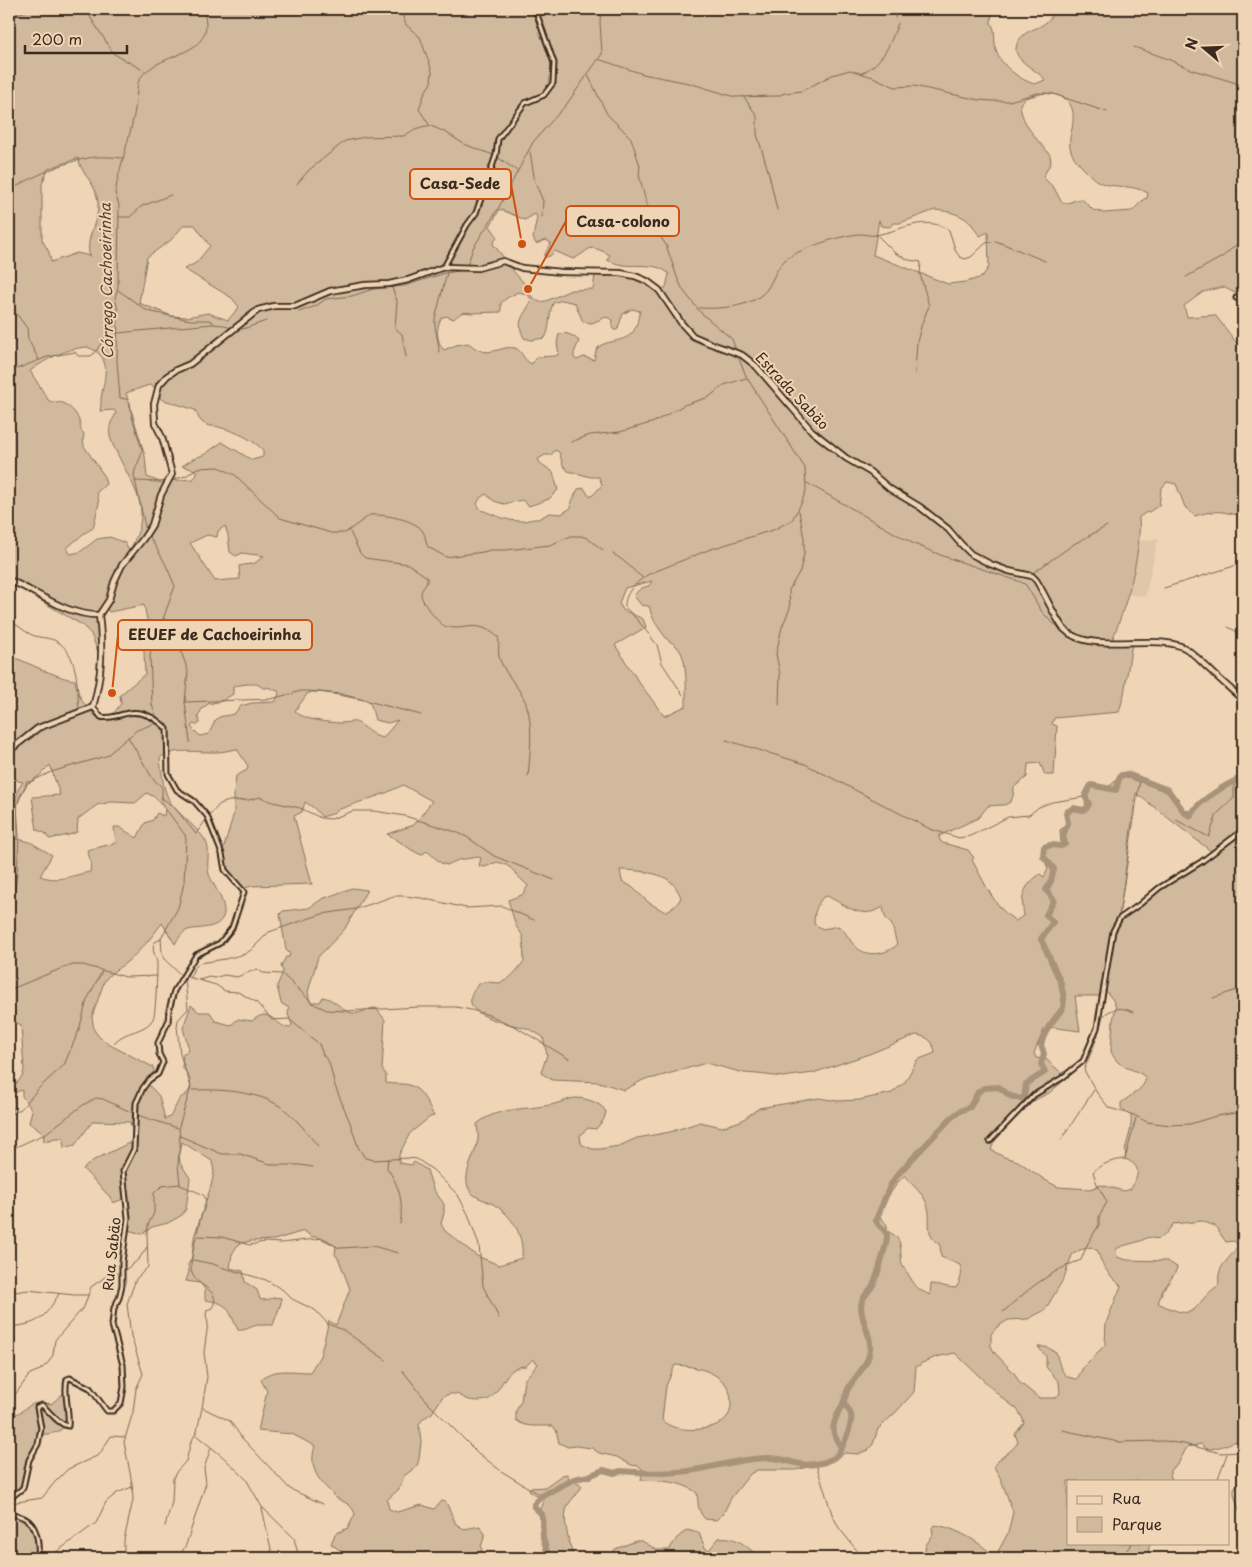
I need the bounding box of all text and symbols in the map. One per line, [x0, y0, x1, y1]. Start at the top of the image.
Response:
scale bar [25, 22, 128, 54]
north arrow [1180, 22, 1230, 72]
text: 200 m [32, 27, 82, 50]
text: N [1180, 35, 1203, 52]
callout: Casa-Sede [410, 169, 511, 199]
text: Casa-Sede [420, 171, 500, 194]
water label: Córrego Cachoeirinha [93, 202, 118, 359]
callout: Casa-colono [566, 206, 679, 236]
text: Casa-colono [576, 209, 670, 232]
street label: Estrada Sabäo [751, 347, 834, 434]
callout: EEUEF de Cachoeirinha [118, 620, 312, 650]
text: EEUEF de Cachoeirinha [128, 622, 302, 645]
street label: Rua Sabäo [97, 1216, 126, 1292]
legend [1067, 1480, 1230, 1544]
text: Rua [1112, 1486, 1141, 1509]
text: Parque [1112, 1512, 1162, 1535]

